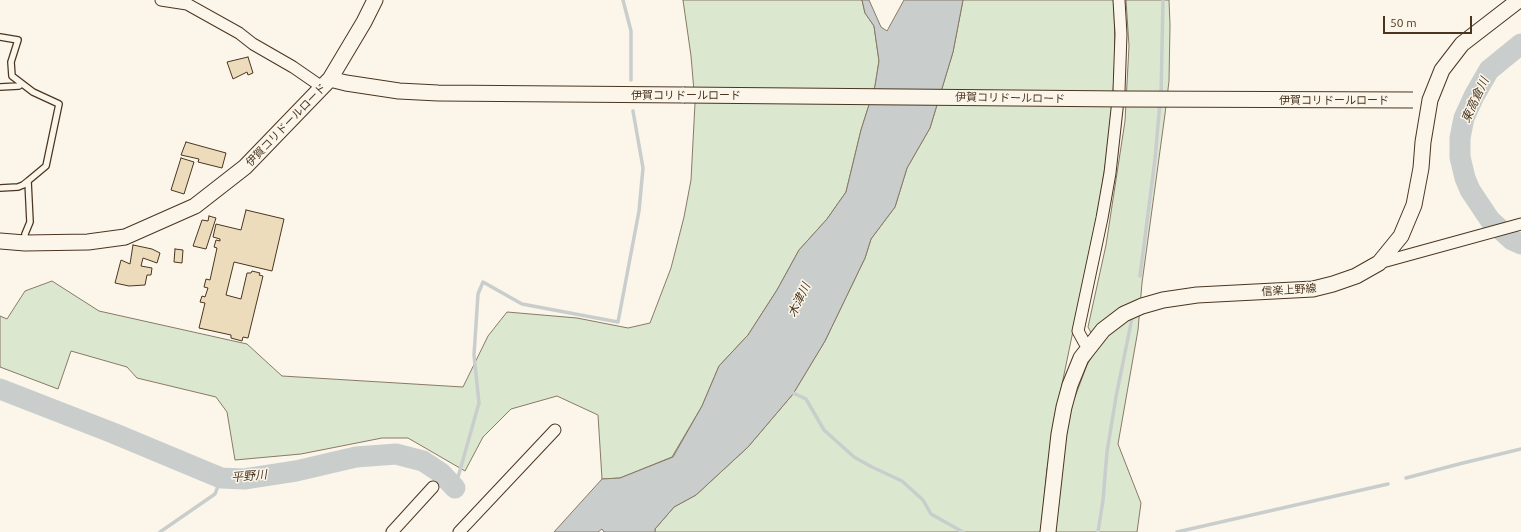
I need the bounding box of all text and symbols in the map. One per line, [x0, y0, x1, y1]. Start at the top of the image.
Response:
scale bar [1385, 8, 1474, 34]
text: 50 m [1390, 16, 1417, 29]
water label: 東高倉川 [1458, 75, 1492, 125]
street label: 伊賀コリドールロード [243, 81, 329, 169]
street label: 伊賀コリドールロード [631, 88, 741, 102]
street label: 伊賀コリドールロード [955, 90, 1065, 106]
street label: 伊賀コリドールロード [1279, 93, 1389, 107]
water label: 木津川 [785, 281, 813, 319]
street label: 信楽上野線 [1261, 281, 1317, 299]
water label: 平野川 [230, 467, 268, 485]

